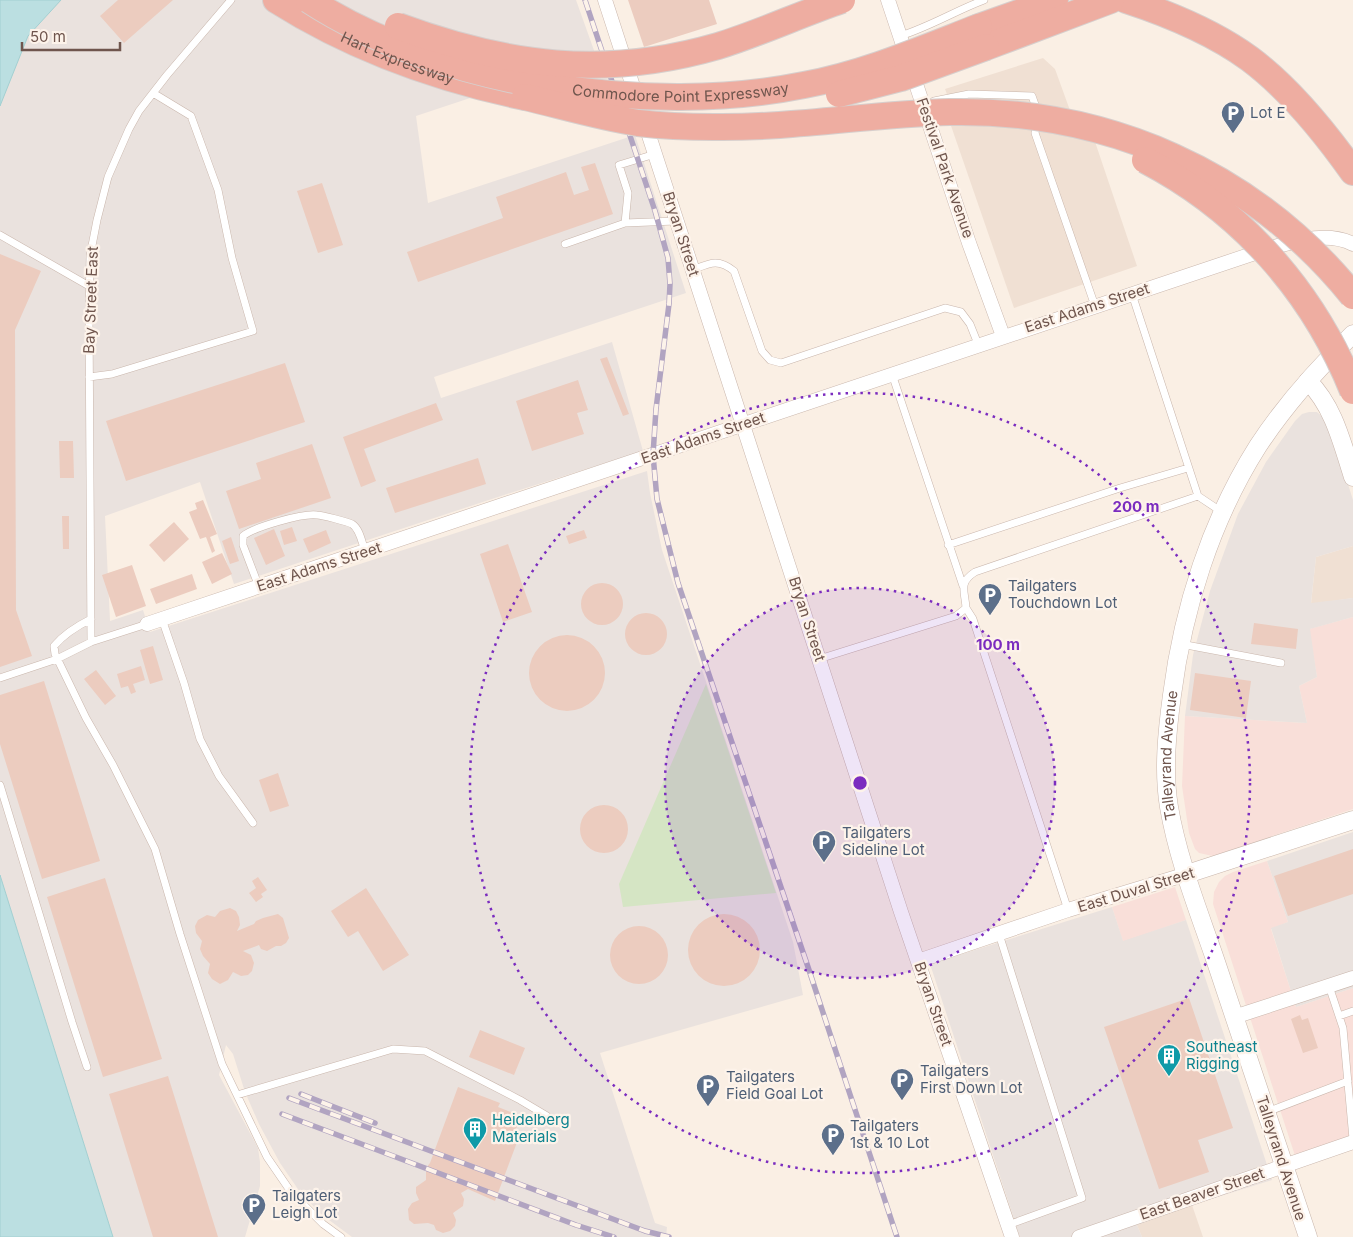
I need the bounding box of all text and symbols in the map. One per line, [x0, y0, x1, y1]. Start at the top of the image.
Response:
scale bar [22, 20, 120, 52]
text: 50 m [30, 27, 66, 46]
street label: Hart Expressway [338, 27, 457, 88]
street label: Commodore Point Expressway [571, 78, 791, 106]
street label: Festival Park Avenue [913, 95, 978, 240]
parking icon: Lot E [1220, 100, 1246, 134]
place label: Lot E [1250, 103, 1286, 122]
street label: Bryan Street [659, 189, 704, 279]
street label: Bay Street East [79, 246, 102, 354]
street label: East Adams Street [1022, 278, 1152, 337]
street label: East Adams Street [638, 407, 767, 468]
text: 200 m [1113, 497, 1159, 516]
street label: East Adams Street [254, 537, 384, 596]
street label: Bryan Street [785, 574, 830, 664]
place label: Tailgaters Touchdown Lot [1008, 576, 1118, 612]
parking icon: Tailgaters Touchdown Lot [977, 582, 1003, 616]
text: 100 m [976, 635, 1020, 654]
street label: Talleyrand Avenue [1156, 689, 1182, 822]
centre of rings [851, 774, 869, 792]
place label: Tailgaters Sideline Lot [842, 823, 925, 859]
parking icon: Tailgaters Sideline Lot [811, 829, 837, 863]
street label: East Duval Street [1075, 863, 1197, 916]
street label: Bryan Street [910, 959, 957, 1049]
place label: Southeast Rigging [1186, 1037, 1257, 1073]
building icon: Southeast Rigging [1156, 1043, 1182, 1077]
place label: Tailgaters First Down Lot [920, 1061, 1023, 1097]
place label: Tailgaters Field Goal Lot [726, 1067, 823, 1103]
parking icon: Tailgaters First Down Lot [889, 1067, 915, 1101]
parking icon: Tailgaters Field Goal Lot [695, 1073, 721, 1107]
street label: Talleyrand Avenue [1252, 1093, 1311, 1223]
place label: Heidelberg Materials [492, 1110, 570, 1146]
building icon: Heidelberg Materials [462, 1116, 488, 1150]
place label: Tailgaters 1st & 10 Lot [850, 1116, 929, 1152]
parking icon: Tailgaters 1st & 10 Lot [820, 1122, 846, 1156]
street label: East Beaver Street [1137, 1163, 1267, 1224]
place label: Tailgaters Leigh Lot [272, 1186, 341, 1222]
parking icon: Tailgaters Leigh Lot [241, 1192, 267, 1226]

